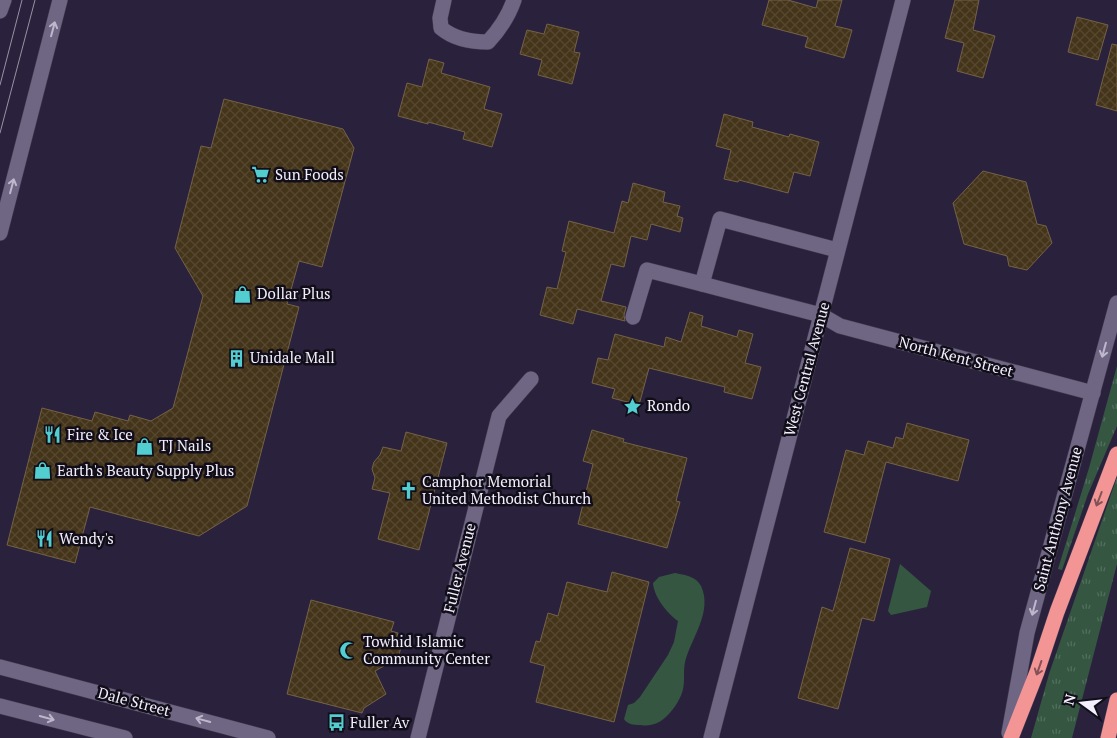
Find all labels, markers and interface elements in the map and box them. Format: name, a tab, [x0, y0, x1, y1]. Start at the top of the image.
one-way arrow	[49, 21, 58, 37]
place label: Sun Foods	[275, 164, 344, 184]
supermarket icon: Sun Foods	[251, 165, 271, 185]
one-way arrow	[8, 178, 17, 194]
place label: Dollar Plus	[257, 283, 331, 303]
shop icon: Dollar Plus	[233, 284, 253, 304]
street label: West Central Avenue	[779, 300, 834, 438]
street label: North Kent Street	[897, 331, 1016, 381]
one-way arrow	[1099, 341, 1109, 357]
place label: Unidale Mall	[250, 347, 335, 367]
building icon: Unidale Mall	[226, 348, 246, 368]
place label: Rondo	[647, 395, 690, 415]
place icon: Rondo	[623, 396, 643, 416]
place label: Fire & Ice	[67, 424, 133, 444]
restaurant icon: Fire & Ice	[43, 425, 63, 445]
place label: TJ Nails	[159, 435, 211, 455]
shop icon: TJ Nails	[135, 436, 155, 456]
street label: Saint Anthony Avenue	[1028, 444, 1086, 593]
place label: Earth's Beauty Supply Plus	[57, 460, 234, 480]
shop icon: Earth's Beauty Supply Plus	[33, 461, 53, 481]
place label: Camphor Memorial United Methodist Church	[422, 471, 591, 508]
church icon: Camphor Memorial United Methodist Church	[398, 481, 418, 501]
one-way arrow	[1094, 491, 1104, 506]
street label: Fuller Avenue	[438, 521, 480, 615]
place label: Wendy's	[59, 528, 114, 548]
restaurant icon: Wendy's	[35, 529, 55, 549]
one-way arrow	[1029, 599, 1038, 615]
place label: Towhid Islamic Community Center	[363, 631, 490, 668]
mosque icon: Towhid Islamic Community Center	[339, 641, 359, 661]
one-way arrow	[1033, 660, 1043, 676]
north arrow	[1057, 678, 1107, 728]
street label: Dale Street	[96, 682, 173, 720]
text: N	[1058, 692, 1080, 707]
place label: Fuller Av	[350, 712, 410, 732]
bus stop icon: Fuller Av	[326, 713, 346, 733]
one-way arrow	[39, 714, 55, 723]
one-way arrow	[195, 715, 211, 725]

